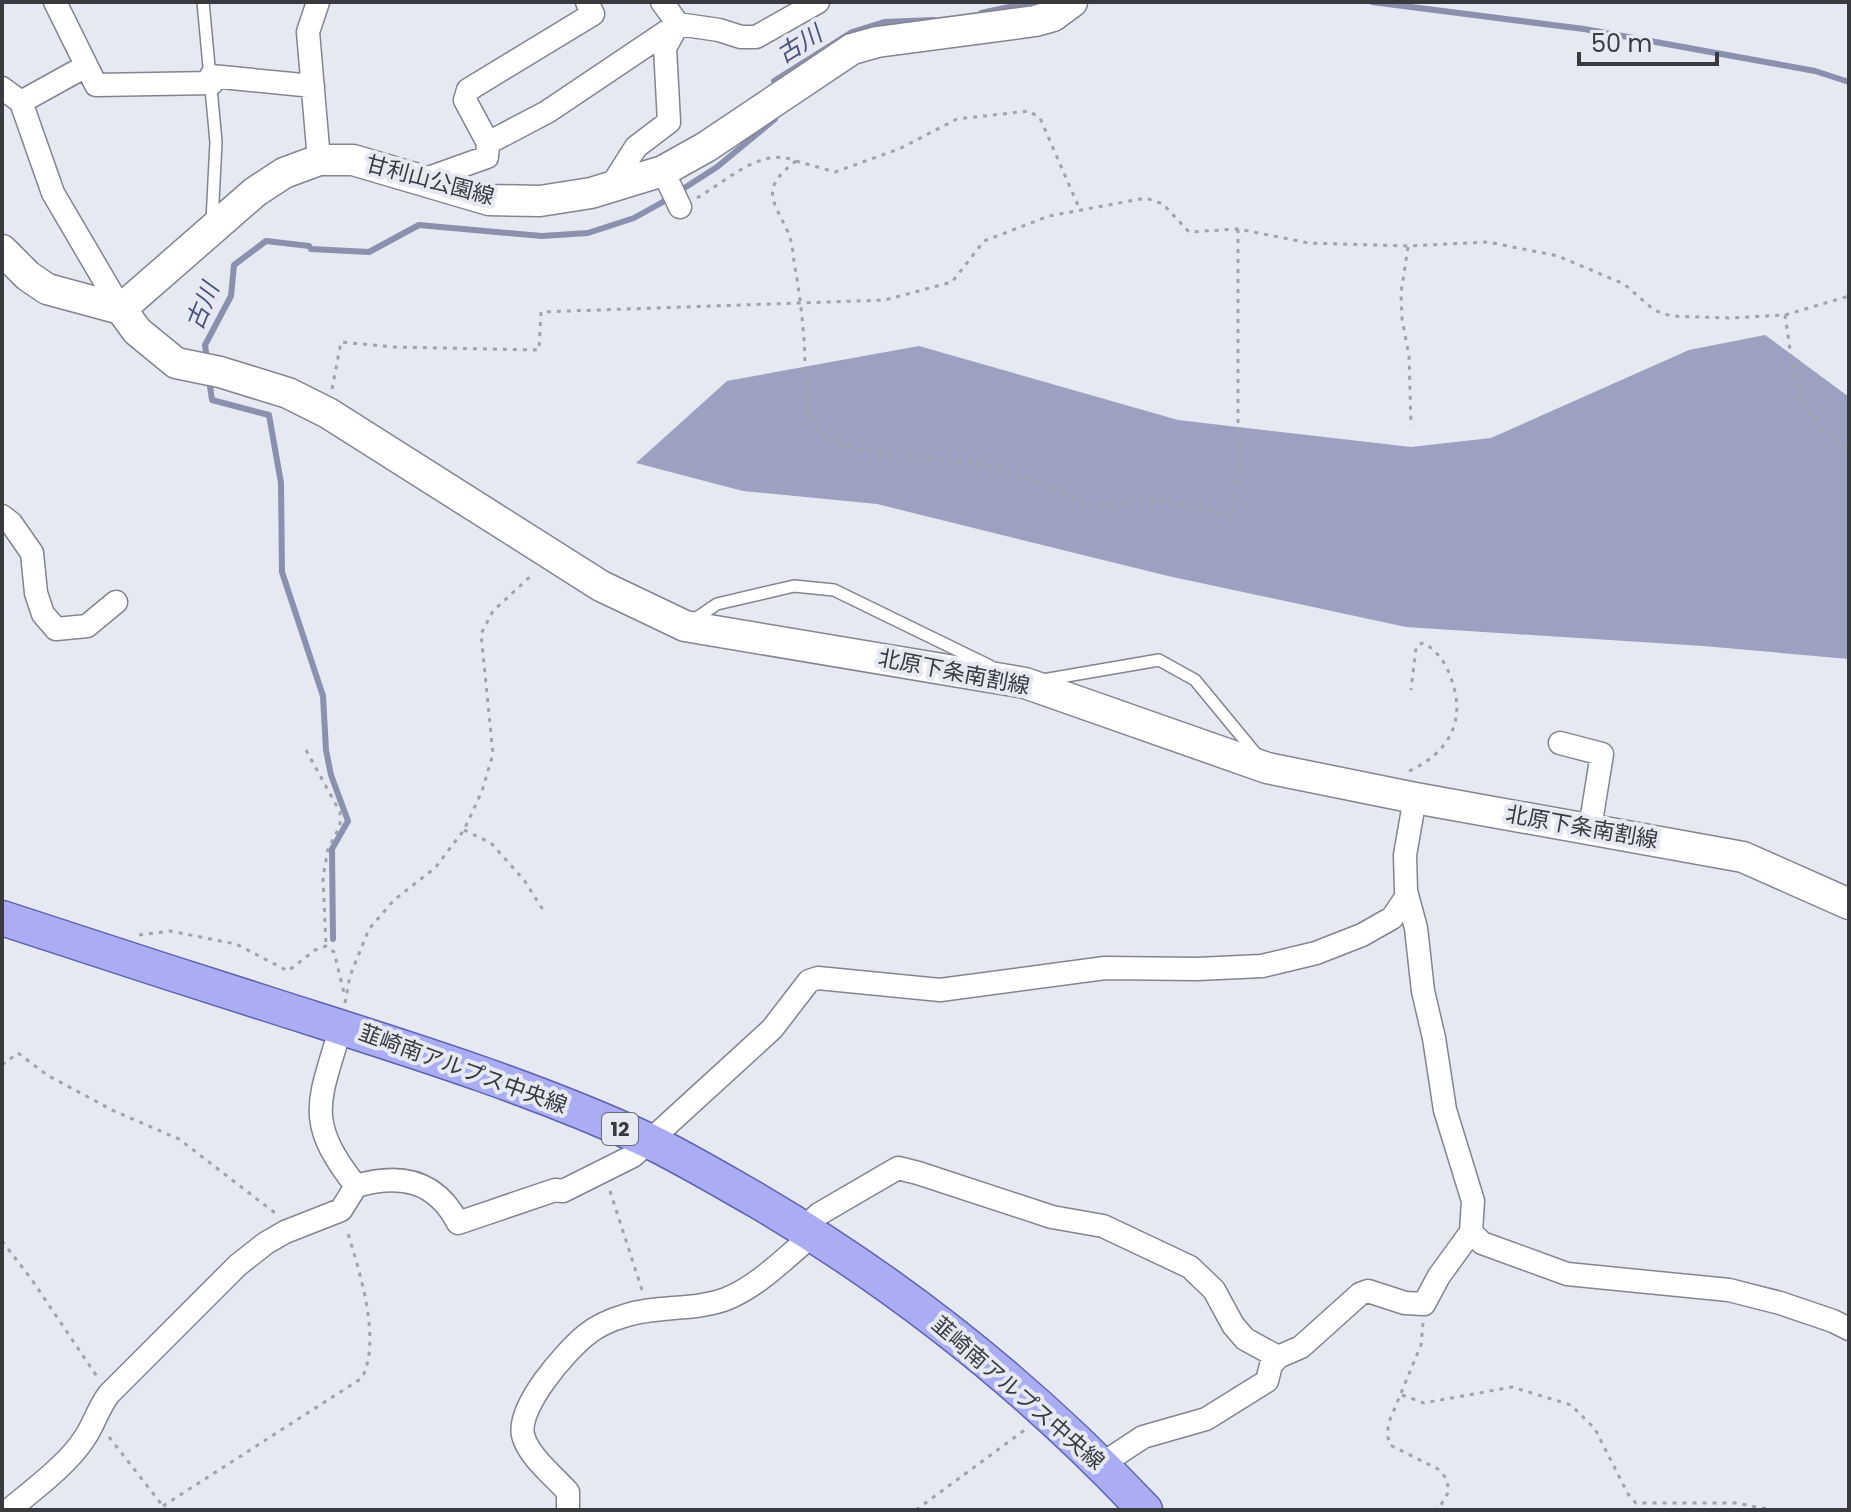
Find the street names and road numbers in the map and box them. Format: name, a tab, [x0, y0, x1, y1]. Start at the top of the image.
street label: 甘利山公園線	[362, 148, 498, 212]
street label: 北原下条南割線	[875, 642, 1033, 702]
street label: 北原下条南割線	[1503, 798, 1661, 856]
street label: 韮崎南アルプス中央線	[354, 1017, 572, 1121]
road number: 12	[602, 1113, 638, 1145]
street label: 韮崎南アルプス中央線	[925, 1309, 1111, 1477]

